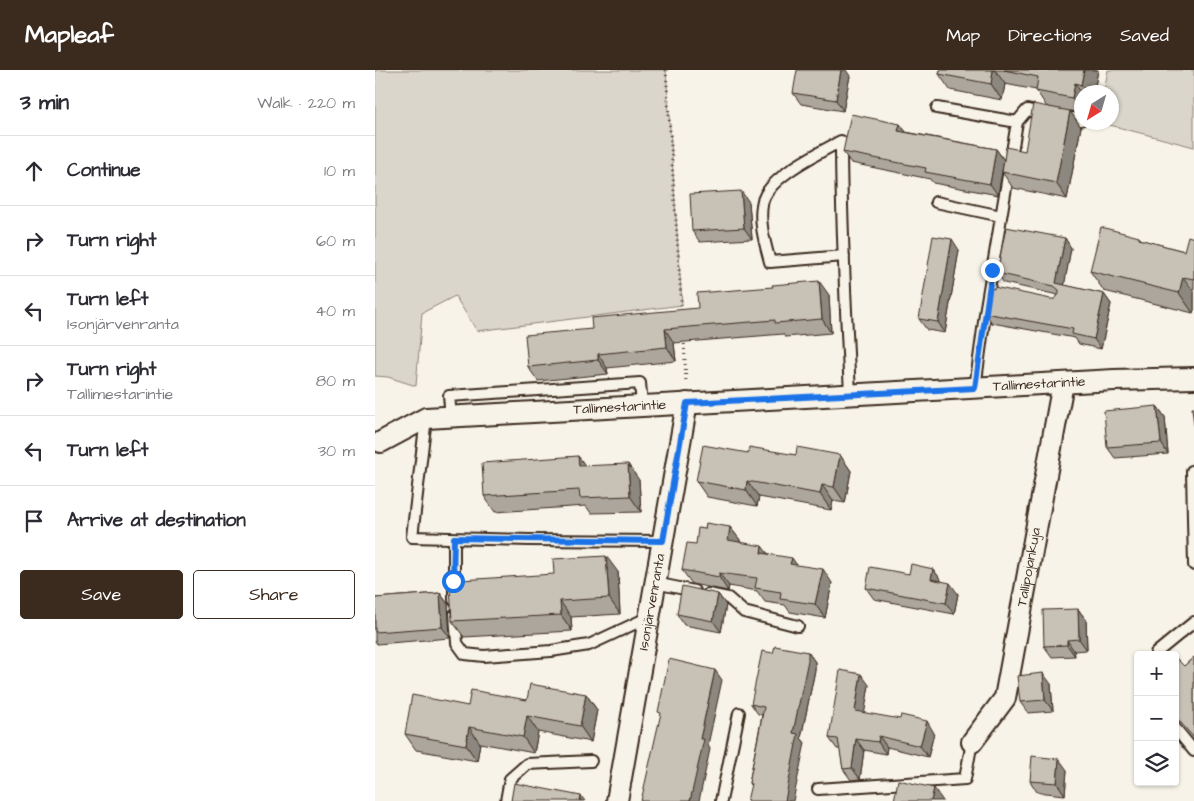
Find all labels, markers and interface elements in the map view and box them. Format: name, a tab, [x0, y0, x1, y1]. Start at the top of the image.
text: Mapleaf	[25, 18, 114, 52]
text: Map	[946, 23, 980, 48]
text: Directions	[1008, 23, 1092, 48]
text: Saved	[1120, 23, 1169, 48]
north arrow	[1074, 85, 1119, 130]
text: 3 min	[20, 88, 69, 117]
text: Walk · 220 m	[257, 92, 355, 114]
icon: ahead	[20, 157, 48, 185]
text: Continue	[67, 157, 141, 184]
text: 10 m	[324, 160, 355, 182]
icon: right	[20, 227, 48, 255]
text: Turn right	[67, 227, 156, 254]
text: 60 m	[316, 230, 355, 252]
route end	[981, 259, 1004, 282]
text: Turn left	[67, 286, 148, 313]
icon: left	[20, 297, 48, 325]
text: 40 m	[315, 300, 355, 322]
text: Isonjärvenranta	[67, 313, 179, 335]
text: Turn right	[67, 356, 156, 383]
icon: right	[20, 367, 48, 395]
text: 80 m	[316, 370, 355, 392]
street label: Tallimestarintie	[992, 372, 1086, 397]
text: Tallimestarintie	[67, 383, 173, 405]
street label: Tallimestarintie	[573, 395, 667, 420]
icon: left	[20, 437, 48, 465]
text: Turn left	[67, 437, 148, 464]
text: 30 m	[318, 440, 355, 462]
icon: arrive	[20, 507, 48, 535]
text: Arrive at destination	[67, 507, 246, 534]
street label: Tallipojankuja	[1012, 526, 1046, 608]
street label: Isonjärvenranta	[634, 552, 670, 652]
button: Save	[20, 570, 183, 619]
button: Share	[193, 570, 355, 619]
route start	[442, 570, 465, 593]
map controls	[1134, 651, 1179, 786]
button: +	[1134, 651, 1179, 696]
button: −	[1134, 696, 1179, 741]
button: layers	[1134, 741, 1179, 786]

